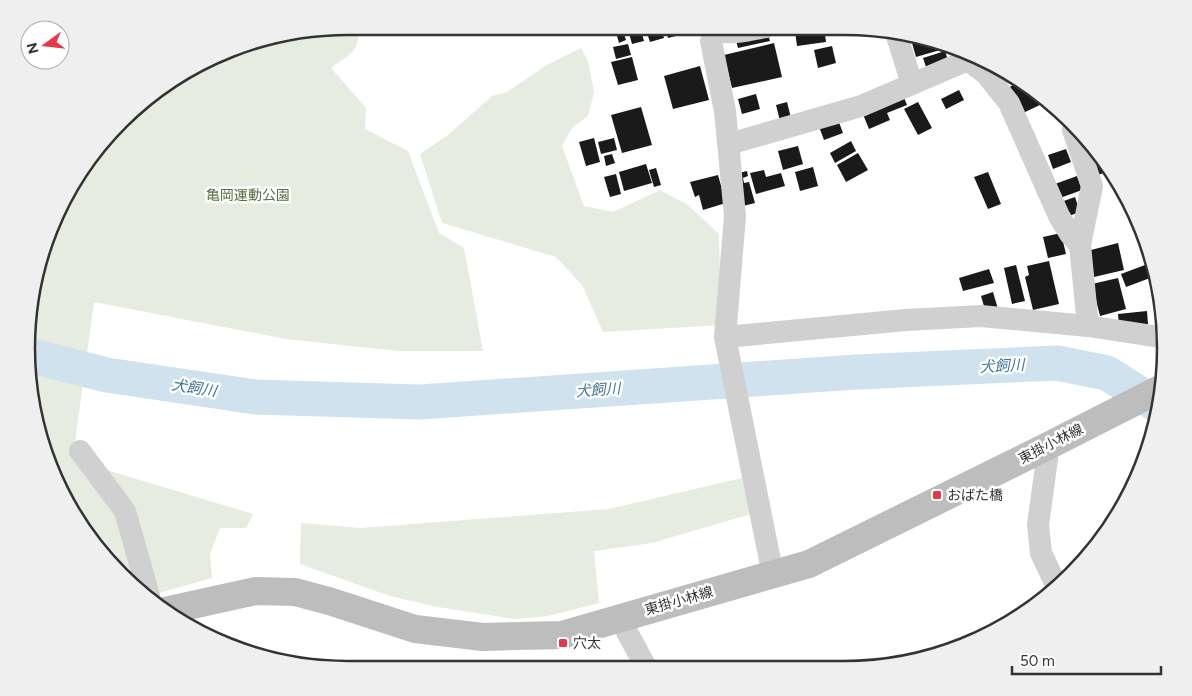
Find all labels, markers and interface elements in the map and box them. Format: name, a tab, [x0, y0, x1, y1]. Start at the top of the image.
north arrow	[20, 20, 70, 70]
text: N	[23, 41, 43, 56]
park label: 亀岡運動公園	[206, 187, 290, 204]
water label: 犬飼川	[979, 356, 1027, 376]
water label: 犬飼川	[170, 376, 220, 401]
water label: 犬飼川	[575, 379, 623, 401]
street label: 東掛小林線	[1016, 421, 1086, 467]
place label: おばた橋	[947, 487, 1003, 504]
marker: おばた橋	[931, 489, 943, 501]
street label: 東掛小林線	[643, 583, 715, 619]
place label: 穴太	[573, 635, 601, 652]
marker: 穴太	[557, 637, 569, 649]
scale bar	[1012, 644, 1161, 676]
text: 50 m	[1020, 652, 1055, 670]

